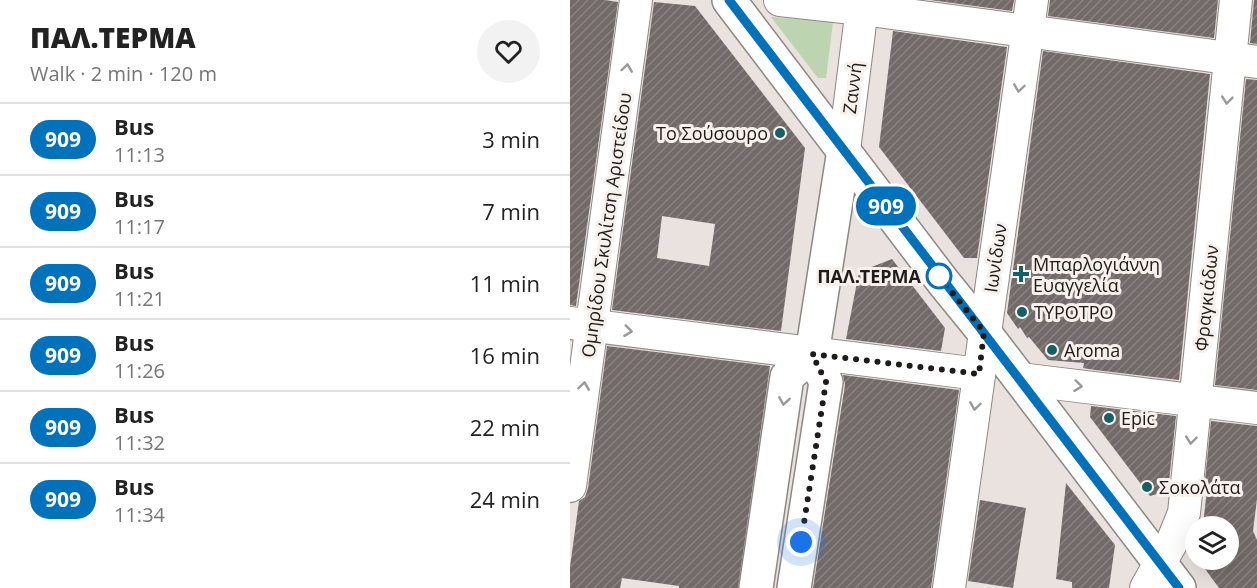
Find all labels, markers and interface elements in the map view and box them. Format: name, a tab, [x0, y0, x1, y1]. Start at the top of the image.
text: ΠΑΛ.ΤΕΡΜΑ	[30, 18, 196, 56]
button: heart	[477, 20, 540, 83]
text: Walk · 2 min · 120 m	[30, 60, 217, 87]
street label: Ζαννή	[837, 61, 867, 115]
one-way arrow	[620, 63, 632, 73]
one-way arrow	[1014, 84, 1026, 93]
street label: Ομηρίδου Σκυλίτση Αριστείδου	[576, 91, 636, 359]
one-way arrow	[1221, 95, 1234, 105]
text: Bus	[114, 111, 154, 141]
place label: Το Σούσουρο	[656, 121, 768, 145]
text: 3 min	[482, 124, 540, 154]
text: 909	[45, 125, 81, 153]
marker: Το Σούσουρο	[773, 126, 787, 140]
text: 11:13	[114, 141, 165, 168]
text: Bus	[114, 183, 154, 213]
line badge: 909	[852, 186, 920, 226]
text: 909	[868, 192, 904, 220]
text: 7 min	[482, 196, 540, 226]
text: 909	[45, 197, 81, 225]
text: 11:17	[114, 213, 165, 240]
street label: Ιωνίδων	[978, 222, 1012, 294]
street label: Φραγκιάδων	[1189, 244, 1224, 352]
place label: Μπαρλογιάννη Ευαγγελία	[1033, 252, 1160, 297]
text: Bus	[114, 255, 154, 285]
marker: ΠΑΛ.ΤΕΡΜΑ	[926, 263, 952, 289]
place label: ΠΑΛ.ΤΕΡΜΑ	[817, 264, 922, 288]
marker: Μπαρλογιάννη Ευαγγελία	[1014, 267, 1028, 281]
text: 11 min	[470, 268, 540, 298]
text: 909	[45, 269, 81, 297]
text: 11:21	[114, 285, 165, 312]
place label: ΤΥΡΟΤΡΟ	[1034, 300, 1114, 324]
marker: ΤΥΡΟΤΡΟ	[1015, 305, 1029, 319]
one-way arrow	[623, 324, 633, 336]
text: Bus	[114, 327, 154, 357]
place label: Aroma	[1064, 338, 1120, 362]
text: 16 min	[470, 340, 540, 370]
text: 909	[45, 341, 81, 369]
marker: Aroma	[1045, 343, 1059, 357]
text: 11:26	[114, 357, 165, 384]
one-way arrow	[1073, 380, 1082, 392]
one-way arrow	[578, 382, 590, 391]
one-way arrow	[778, 397, 790, 406]
text: Bus	[114, 399, 154, 429]
one-way arrow	[969, 402, 981, 411]
place label: Epic	[1121, 406, 1156, 430]
marker: Epic	[1102, 411, 1116, 425]
text: 22 min	[470, 412, 540, 442]
text: 909	[45, 413, 81, 441]
text: 11:32	[114, 429, 165, 456]
one-way arrow	[1185, 436, 1198, 445]
text: Bus	[114, 471, 154, 501]
place label: Σοκολάτα	[1159, 475, 1240, 499]
marker: Σοκολάτα	[1140, 480, 1154, 494]
text: 24 min	[470, 484, 540, 514]
text: 909	[45, 485, 81, 513]
text: 11:34	[114, 501, 165, 528]
map controls	[1185, 516, 1239, 570]
button: layers	[1185, 516, 1239, 570]
your location	[786, 527, 816, 557]

